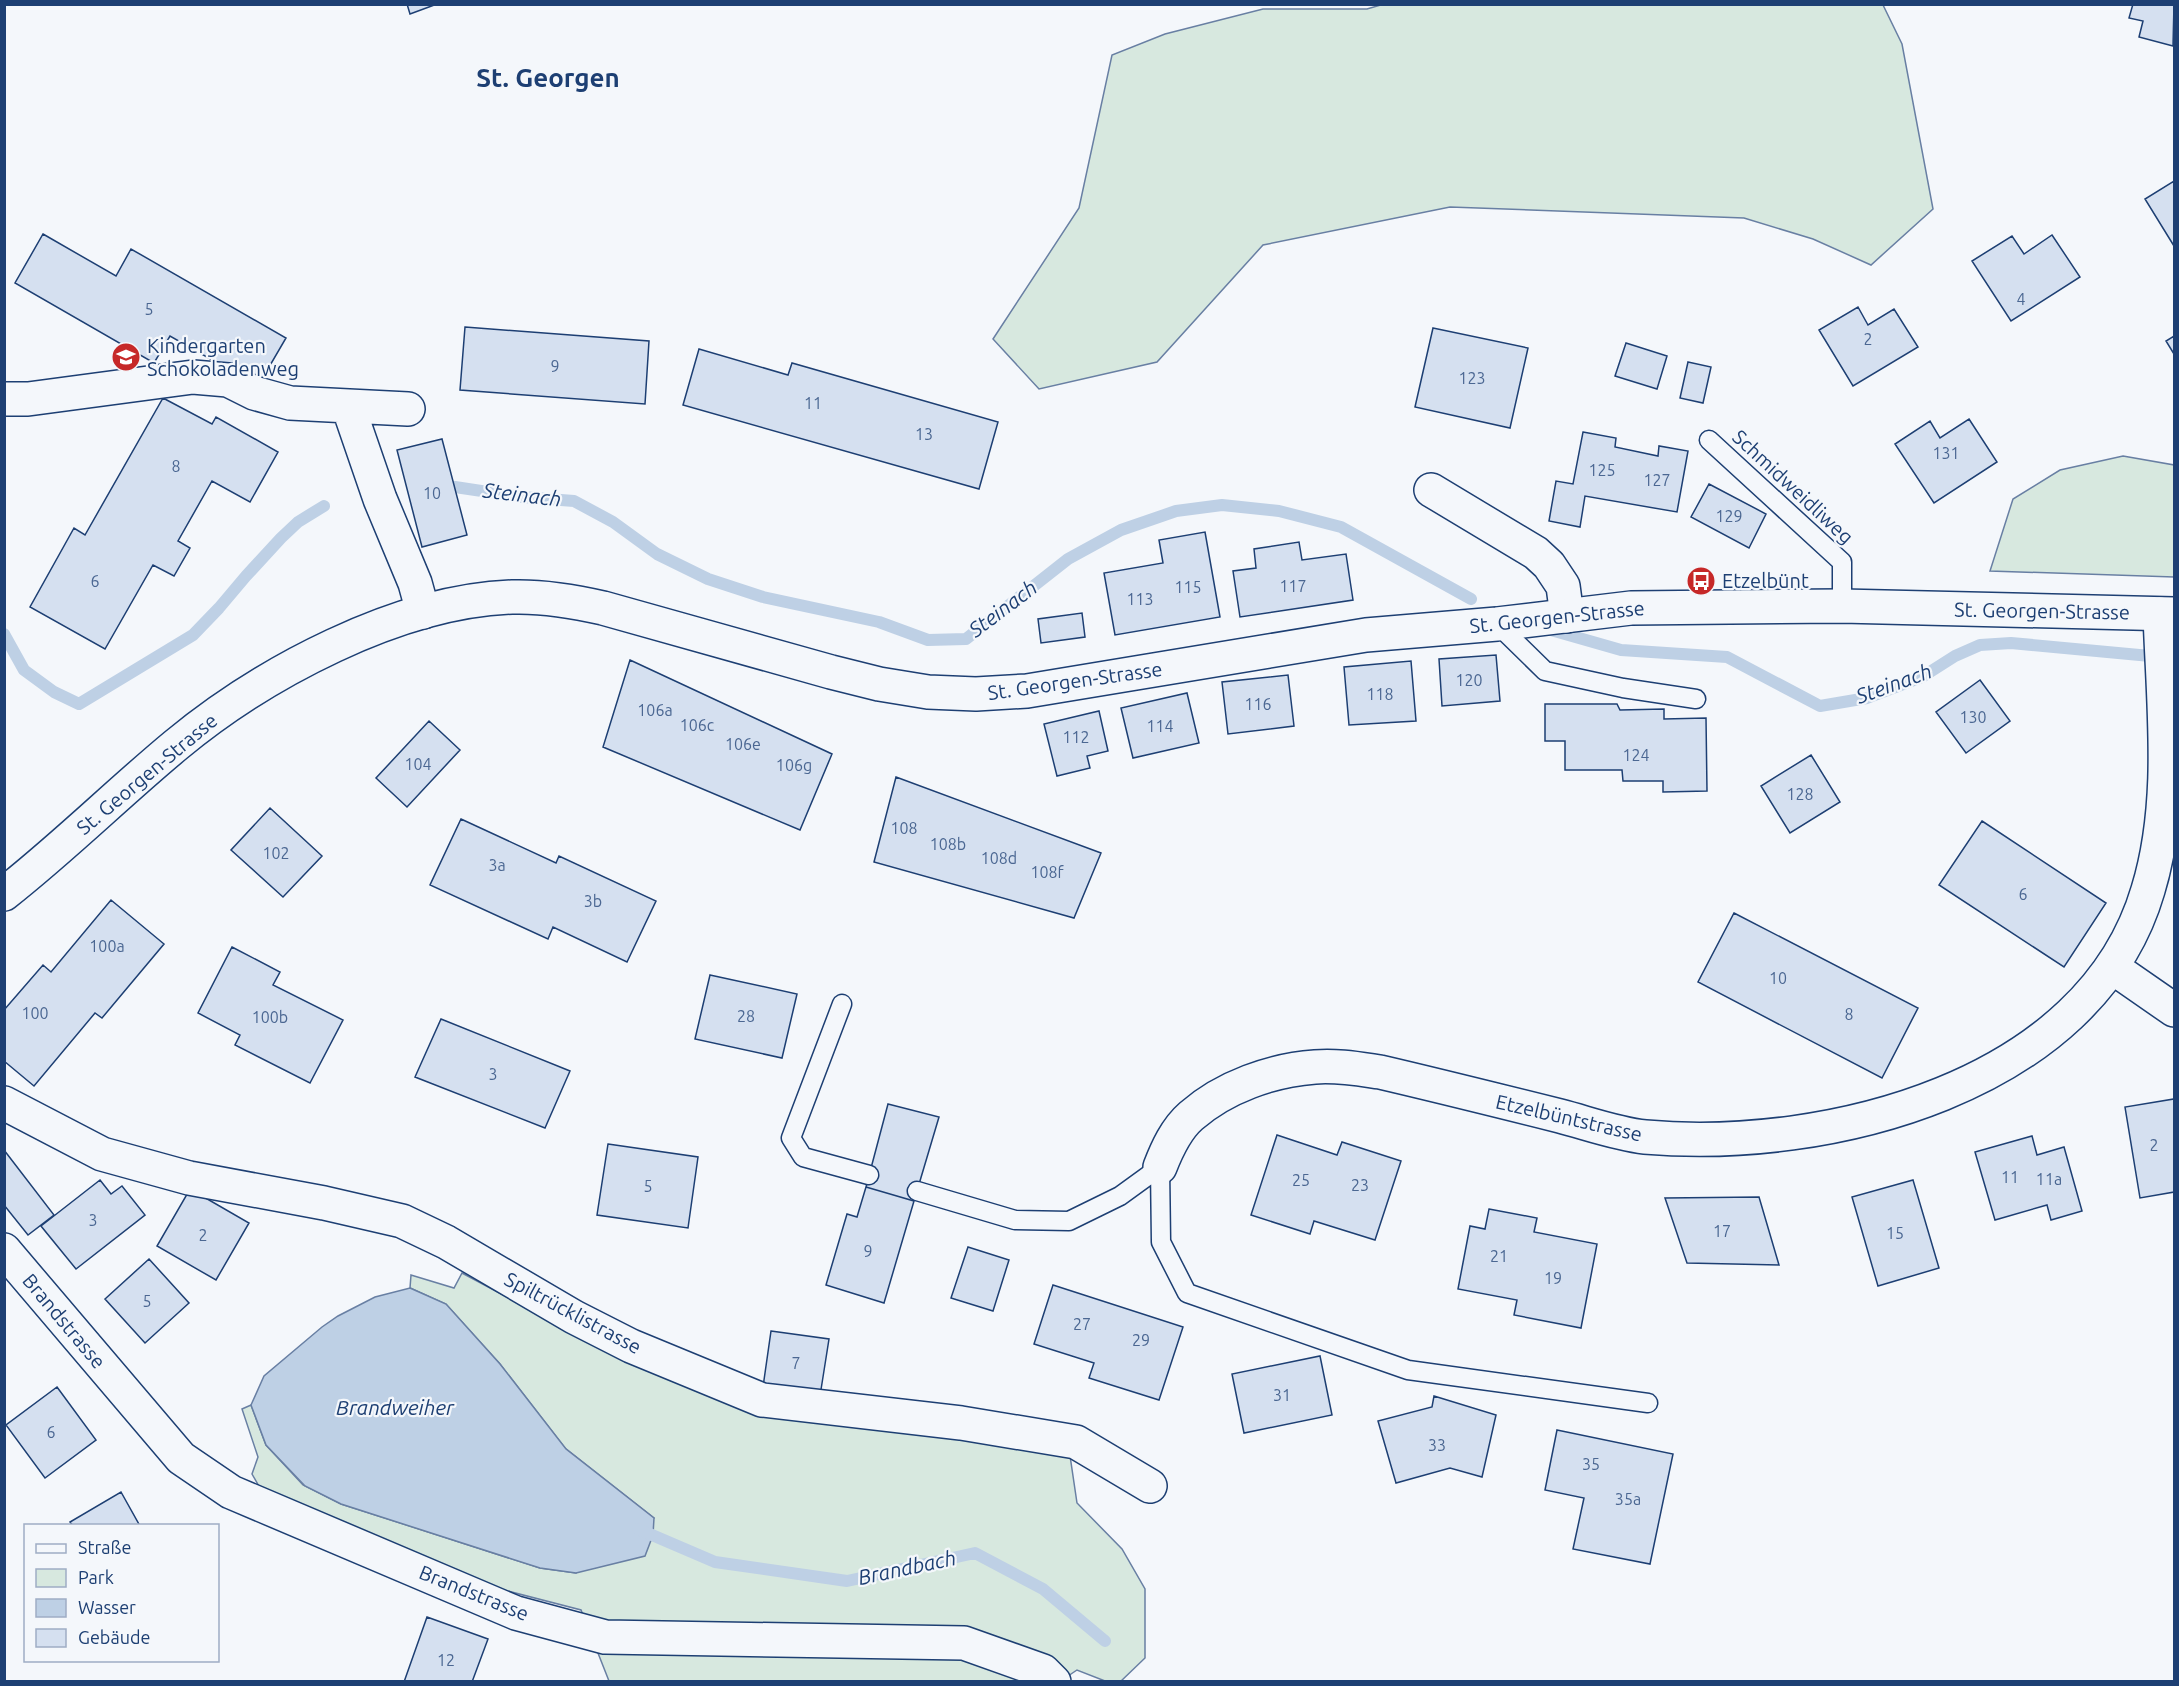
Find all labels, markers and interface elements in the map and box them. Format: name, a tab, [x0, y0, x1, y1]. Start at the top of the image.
district label: St. Georgen	[476, 63, 620, 92]
house number: 4	[2016, 290, 2026, 308]
house number: 5	[144, 300, 154, 318]
house number: 2	[1863, 330, 1873, 348]
place label: Kindergarten Schokoladenweg	[147, 334, 299, 380]
school or university icon: Kindergarten Schokoladenweg	[110, 341, 142, 373]
house number: 9	[550, 357, 560, 375]
house number: 123	[1458, 369, 1486, 387]
house number: 11	[804, 394, 822, 412]
house number: 13	[915, 425, 933, 443]
street label: Schmidweidliweg	[1728, 425, 1858, 548]
house number: 131	[1932, 444, 1960, 462]
house number: 8	[171, 457, 181, 475]
house number: 125	[1588, 461, 1616, 479]
house number: 127	[1643, 471, 1671, 489]
water label: Steinach	[480, 477, 563, 511]
house number: 10	[423, 484, 441, 502]
house number: 129	[1715, 507, 1743, 525]
bus stop icon: Etzelbünt	[1685, 565, 1717, 597]
place label: Etzelbünt	[1722, 569, 1809, 592]
house number: 6	[90, 572, 100, 590]
water label: Steinach	[963, 575, 1041, 642]
house number: 117	[1279, 577, 1307, 595]
house number: 115	[1174, 578, 1202, 596]
house number: 113	[1126, 590, 1154, 608]
street label: St. Georgen-Strasse	[1468, 596, 1646, 637]
street label: St. Georgen-Strasse	[1954, 597, 2130, 624]
street label: St. Georgen-Strasse	[986, 657, 1164, 704]
water label: Steinach	[1851, 658, 1935, 708]
house number: 120	[1455, 671, 1483, 689]
house number: 118	[1366, 685, 1394, 703]
house number: 116	[1244, 695, 1272, 713]
house number: 106a	[637, 701, 673, 719]
street label: St. Georgen-Strasse	[72, 708, 221, 839]
house number: 130	[1959, 708, 1987, 726]
house number: 106c	[680, 716, 715, 734]
house number: 114	[1146, 717, 1174, 735]
house number: 112	[1062, 728, 1090, 746]
house number: 106e	[725, 735, 761, 753]
house number: 124	[1622, 746, 1650, 764]
house number: 104	[404, 755, 432, 773]
house number: 106g	[776, 756, 812, 774]
house number: 128	[1786, 785, 1814, 803]
house number: 108	[890, 819, 918, 837]
house number: 108b	[930, 835, 966, 853]
house number: 102	[262, 844, 290, 862]
house number: 108d	[981, 849, 1017, 867]
house number: 3a	[488, 856, 506, 874]
house number: 108f	[1030, 863, 1064, 881]
house number: 6	[2018, 885, 2028, 903]
house number: 3b	[584, 892, 602, 910]
house number: 100a	[89, 937, 125, 955]
house number: 10	[1769, 969, 1787, 987]
house number: 100	[21, 1004, 49, 1022]
house number: 8	[1844, 1005, 1854, 1023]
house number: 28	[737, 1007, 755, 1025]
house number: 100b	[252, 1008, 288, 1026]
house number: 3	[488, 1065, 498, 1083]
street label: Etzelbüntstrasse	[1494, 1089, 1645, 1146]
house number: 2	[2149, 1136, 2159, 1154]
house number: 11	[2001, 1168, 2019, 1186]
house number: 11a	[2036, 1170, 2062, 1188]
house number: 25	[1292, 1171, 1310, 1189]
house number: 23	[1351, 1176, 1369, 1194]
house number: 5	[643, 1177, 653, 1195]
house number: 3	[88, 1211, 98, 1229]
house number: 17	[1713, 1222, 1731, 1240]
house number: 15	[1886, 1224, 1904, 1242]
house number: 2	[198, 1226, 208, 1244]
house number: 9	[863, 1242, 873, 1260]
house number: 21	[1490, 1247, 1508, 1265]
street label: Spiltrücklistrasse	[501, 1267, 645, 1358]
street label: Brandstrasse	[18, 1269, 111, 1373]
house number: 19	[1544, 1269, 1562, 1287]
house number: 5	[142, 1292, 152, 1310]
house number: 27	[1073, 1315, 1091, 1333]
house number: 29	[1132, 1331, 1150, 1349]
house number: 7	[791, 1354, 801, 1372]
house number: 31	[1273, 1386, 1291, 1404]
water label: Brandweiher	[336, 1395, 455, 1419]
house number: 6	[46, 1423, 56, 1441]
house number: 33	[1428, 1436, 1446, 1454]
house number: 35	[1582, 1455, 1600, 1473]
house number: 35a	[1615, 1490, 1641, 1508]
legend	[24, 1524, 219, 1662]
text: Straße	[78, 1537, 131, 1557]
water label: Brandbach	[855, 1545, 958, 1589]
street label: Brandstrasse	[416, 1560, 532, 1625]
text: Park	[78, 1567, 114, 1587]
text: Wasser	[78, 1597, 136, 1617]
text: Gebäude	[78, 1627, 150, 1647]
house number: 12	[437, 1651, 455, 1669]

